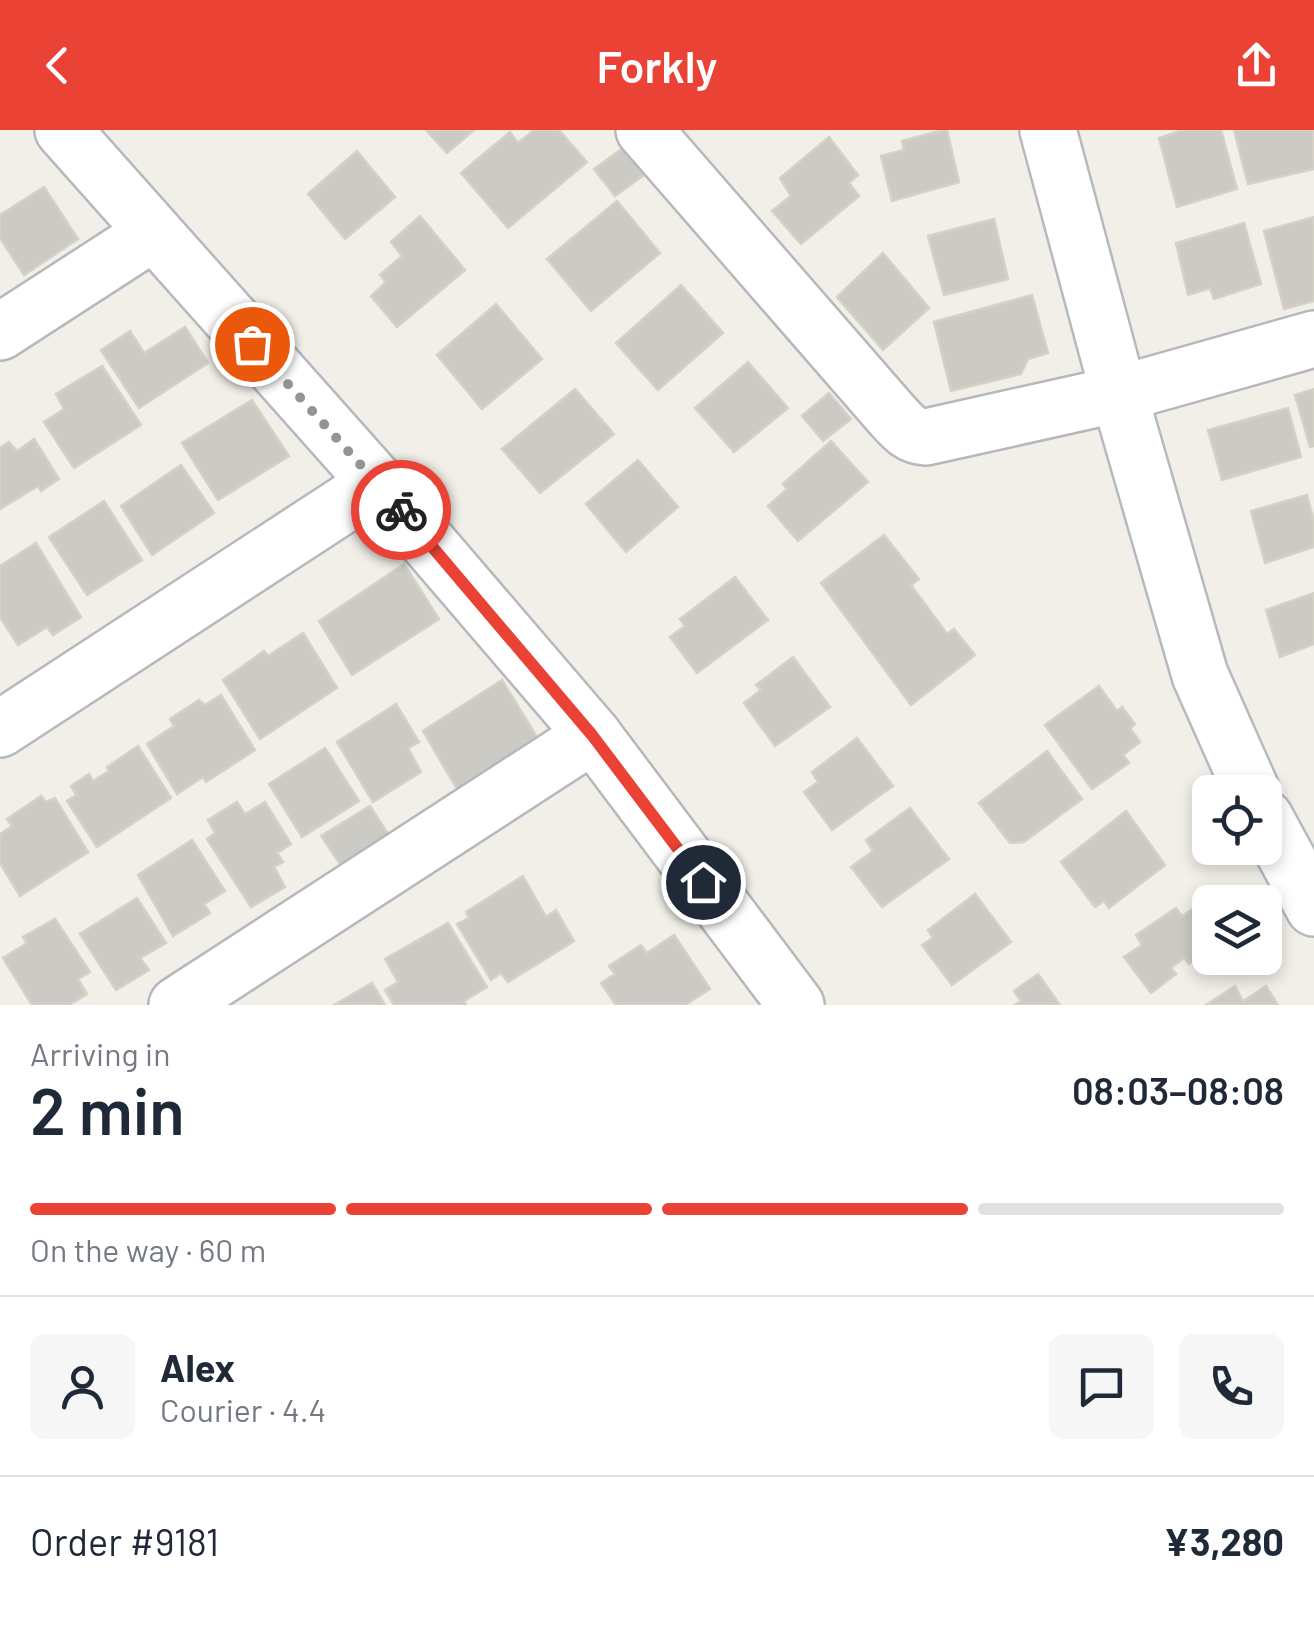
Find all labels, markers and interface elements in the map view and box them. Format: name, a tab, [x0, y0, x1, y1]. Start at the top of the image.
icon: back	[30, 38, 85, 93]
text: Forkly	[596, 38, 718, 92]
icon: share	[1229, 38, 1284, 93]
pin	[210, 302, 295, 387]
icon: bag	[225, 317, 280, 372]
courier	[351, 460, 451, 560]
icon: bike	[374, 483, 429, 538]
map controls	[1192, 775, 1282, 975]
button: locate	[1192, 775, 1282, 865]
pin	[661, 840, 746, 925]
icon: home	[676, 855, 731, 910]
button: layers	[1192, 885, 1282, 975]
text: Arriving in	[30, 1034, 170, 1072]
text: 08:03–08:08	[1072, 1067, 1284, 1113]
text: 2 min	[30, 1070, 185, 1148]
text: On the way · 60 m	[30, 1230, 266, 1268]
button: person	[30, 1334, 135, 1439]
button: chat	[1049, 1334, 1154, 1439]
button: phone	[1179, 1334, 1284, 1439]
text: Alex	[160, 1344, 235, 1390]
text: Courier · 4.4	[160, 1390, 326, 1428]
text: Order #9181	[30, 1518, 219, 1564]
text: ¥3,280	[1164, 1518, 1284, 1564]

